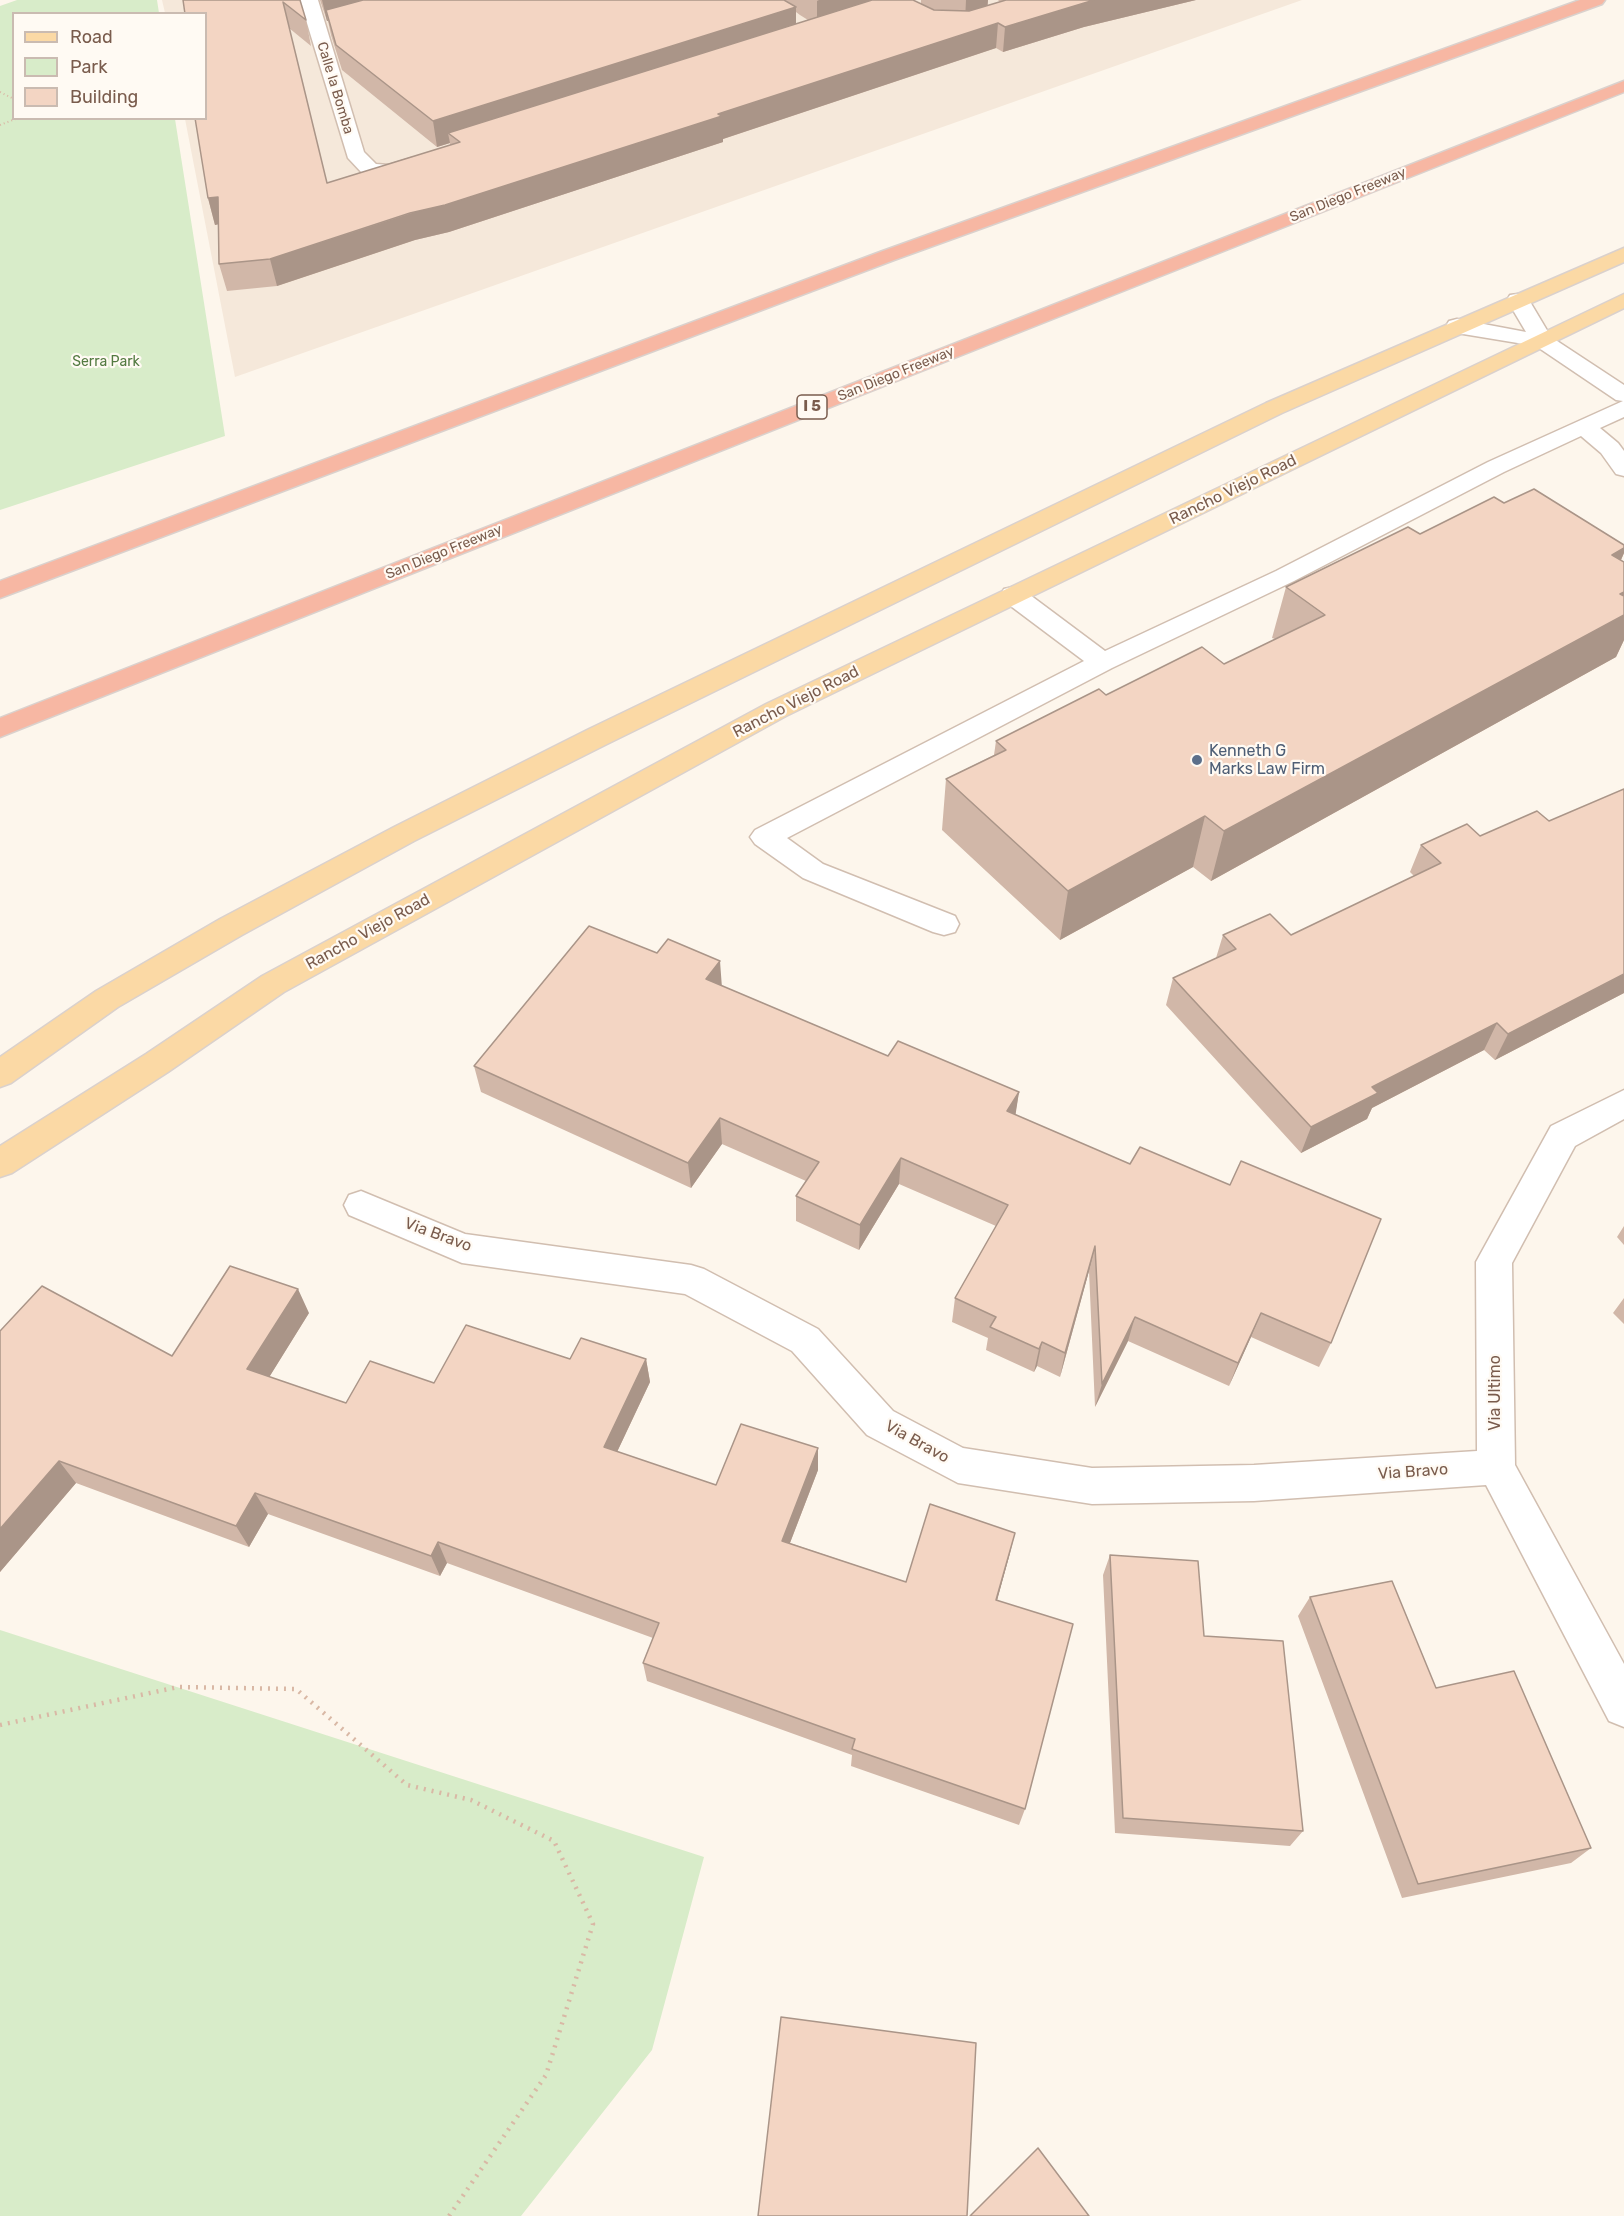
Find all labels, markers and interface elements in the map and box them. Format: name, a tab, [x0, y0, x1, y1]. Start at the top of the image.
legend	[12, 12, 207, 120]
text: Road	[70, 26, 113, 48]
street label: Calle la Bomba	[313, 40, 357, 136]
text: Park	[70, 56, 107, 78]
text: Building	[70, 86, 138, 108]
street label: San Diego Freeway	[1287, 164, 1409, 226]
street label: San Diego Freeway	[835, 343, 957, 405]
park label: Serra Park	[72, 354, 140, 370]
road number: I 5	[797, 395, 827, 419]
street label: Rancho Viejo Road	[1166, 451, 1300, 529]
street label: San Diego Freeway	[383, 521, 505, 583]
street label: Rancho Viejo Road	[730, 662, 862, 742]
place label: Kenneth G Marks Law Firm	[1209, 741, 1325, 779]
marker: Kenneth G Marks Law Firm	[1190, 753, 1204, 767]
street label: Rancho Viejo Road	[303, 890, 433, 974]
street label: Via Bravo	[402, 1214, 474, 1256]
street label: Via Ultimo	[1485, 1355, 1505, 1431]
street label: Via Bravo	[882, 1417, 952, 1467]
street label: Via Bravo	[1377, 1460, 1449, 1484]

